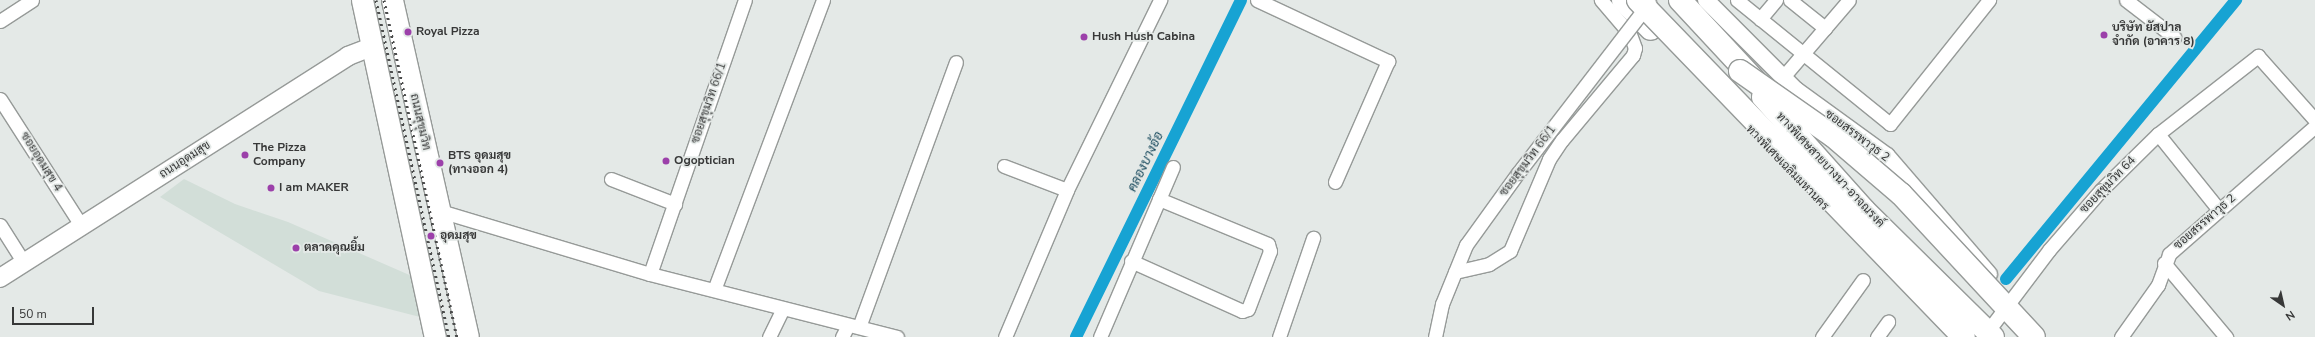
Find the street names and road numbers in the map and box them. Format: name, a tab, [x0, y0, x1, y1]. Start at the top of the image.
street label: ซอยสุขุมวิท 66/1	[688, 61, 730, 145]
street label: ถนนสุขุมวิท	[406, 92, 434, 152]
street label: ซอยสรรพาวุธ 2	[1822, 107, 1892, 165]
street label: ทางพิเศษสายบางนา-อาจณรงค์	[1773, 109, 1887, 231]
street label: ทางพิเศษเฉลิมมหานคร	[1742, 122, 1832, 214]
street label: ซอยสุขุมวิท 66/1	[1497, 123, 1559, 199]
street label: ซอยอุดมสุข 4	[17, 130, 65, 194]
street label: ถนนอุดมสุข	[157, 138, 213, 182]
street label: ซอยสุขุมวิท 64	[2077, 153, 2139, 217]
street label: ซอยสรรพาวุธ 2	[2171, 191, 2239, 253]

